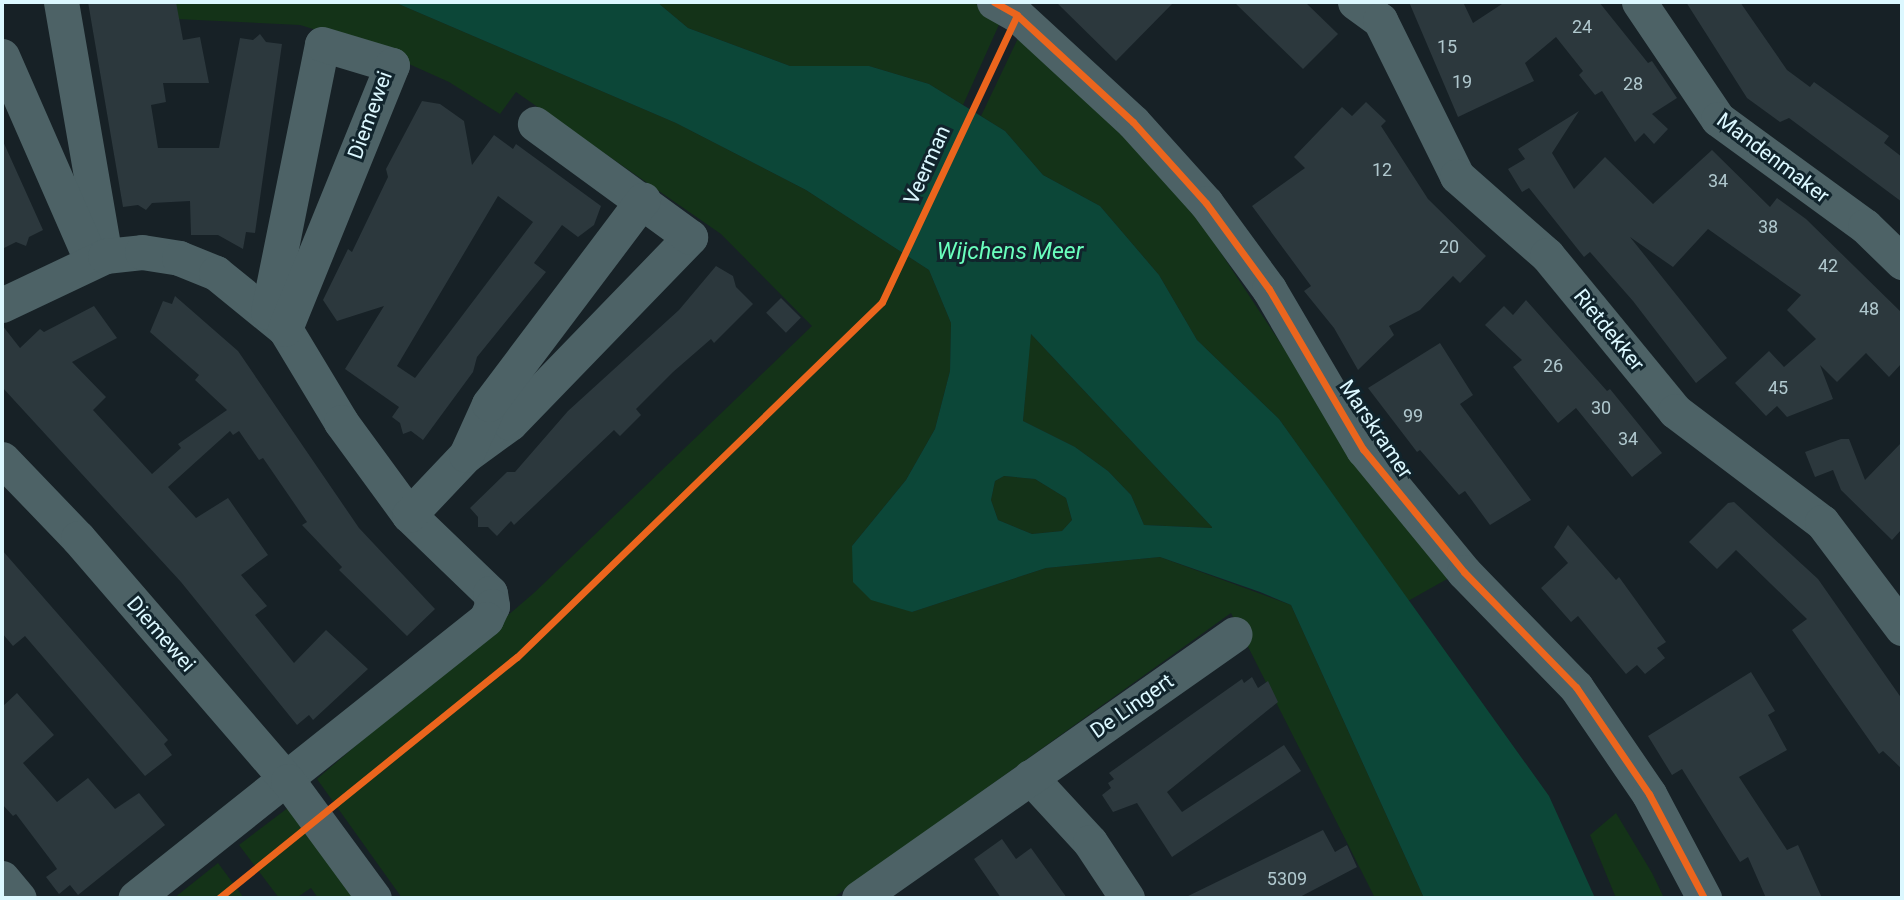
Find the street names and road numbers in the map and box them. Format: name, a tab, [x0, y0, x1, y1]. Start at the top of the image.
street label: Diemewei	[342, 68, 398, 162]
street label: Mandenmaker	[1712, 107, 1834, 209]
street label: Veerman	[898, 122, 956, 208]
street label: Rietdekker	[1568, 284, 1650, 376]
street label: Marskramer	[1334, 375, 1418, 483]
street label: Diemewei	[121, 591, 201, 677]
street label: De Lingert	[1086, 668, 1178, 744]

